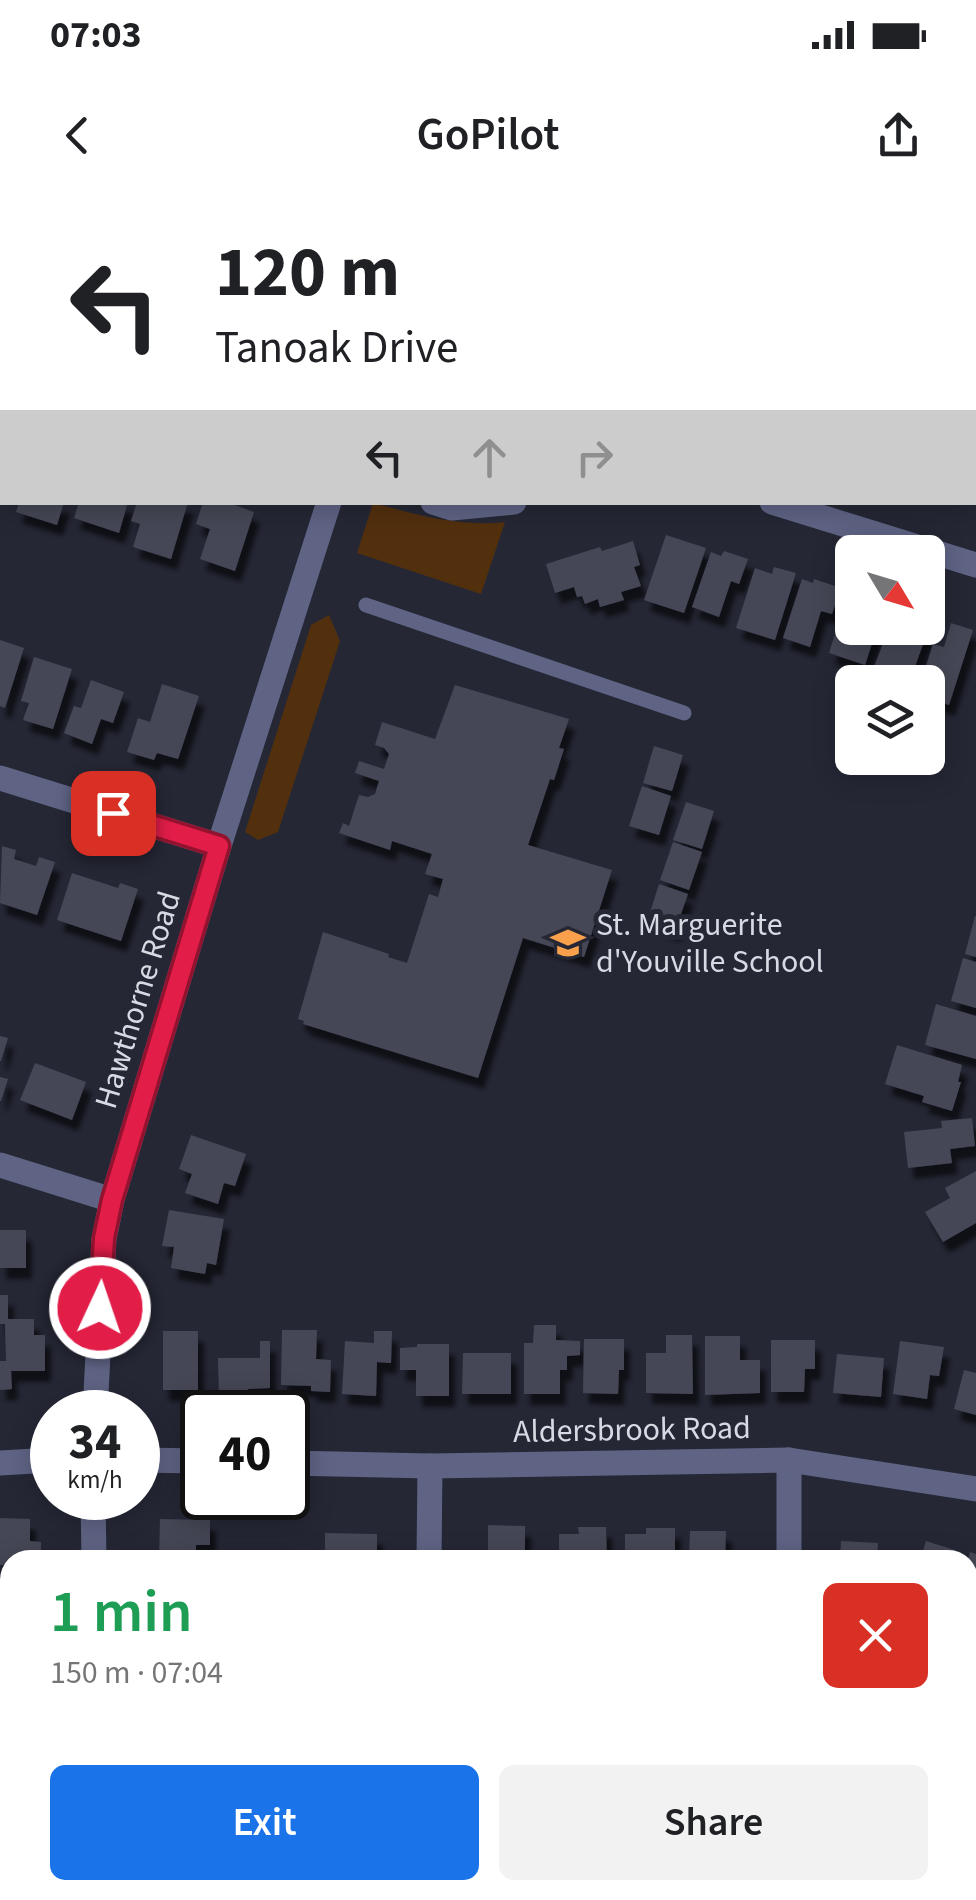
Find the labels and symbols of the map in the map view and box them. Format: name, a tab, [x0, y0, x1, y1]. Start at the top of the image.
north arrow	[835, 535, 945, 645]
pin	[71, 771, 156, 856]
street label: Hawthorne Road	[83, 886, 193, 1114]
place label: St. Marguerite d'Youville School	[596, 902, 824, 985]
school or university icon: St. Marguerite d'Youville School	[549, 924, 587, 962]
position arrow	[48, 1256, 152, 1360]
speed limit sign: 40	[180, 1390, 310, 1520]
street label: Aldersbrook Road	[513, 1405, 751, 1455]

